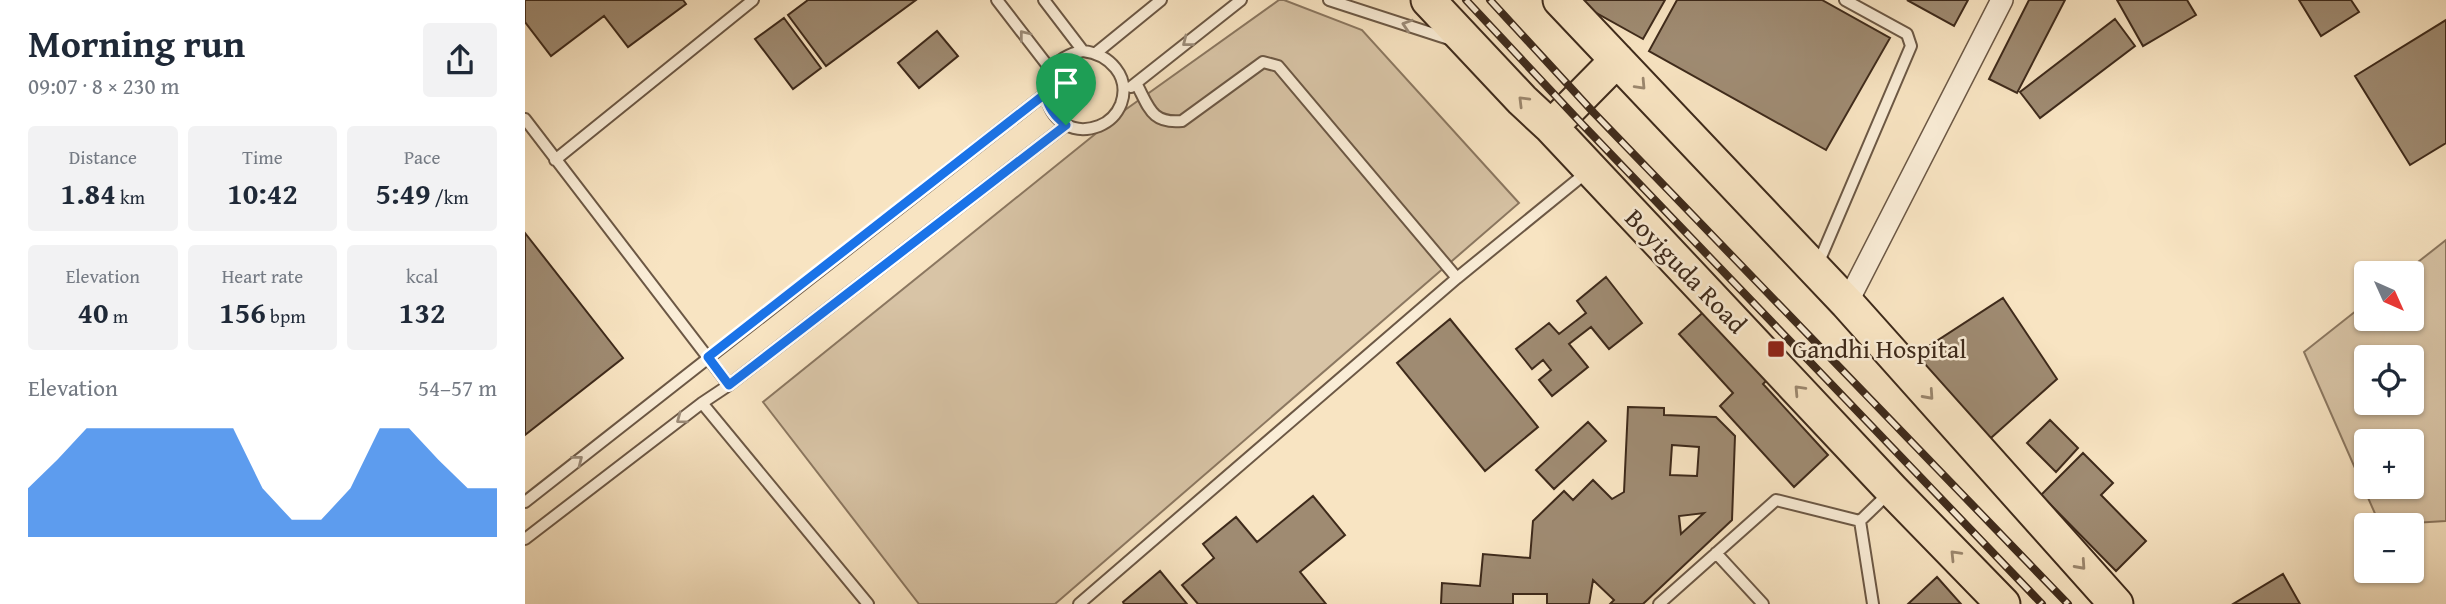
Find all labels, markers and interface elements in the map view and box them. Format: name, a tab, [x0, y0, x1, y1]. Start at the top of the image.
text: Morning run	[28, 15, 245, 71]
one-way arrow	[1401, 19, 1414, 33]
button: share	[423, 23, 497, 97]
one-way arrow	[1020, 30, 1033, 43]
one-way arrow	[1183, 34, 1195, 47]
pin	[1036, 53, 1096, 125]
icon: arrive	[1047, 64, 1085, 102]
text: 09:07 · 8 × 230 m	[28, 69, 180, 102]
one-way arrow	[1632, 77, 1645, 90]
one-way arrow	[1519, 96, 1532, 109]
text: Distance	[69, 143, 137, 171]
text: Time	[242, 143, 283, 171]
text: Pace	[404, 143, 440, 171]
text: 1.84	[61, 171, 116, 215]
text: 10:42	[227, 171, 298, 215]
text: 5:49	[375, 171, 431, 215]
text: km	[116, 183, 145, 211]
text: /km	[431, 183, 469, 211]
street label: Boyiguda Road	[1616, 199, 1757, 342]
north arrow	[2354, 261, 2424, 331]
map controls	[2354, 261, 2424, 583]
text: Elevation	[66, 262, 140, 290]
text: Heart rate	[222, 262, 303, 290]
text: kcal	[406, 262, 438, 290]
text: 40	[77, 290, 109, 334]
text: 156	[219, 290, 266, 334]
text: 132	[399, 290, 445, 334]
text: m	[109, 302, 128, 330]
text: bpm	[266, 302, 306, 330]
place label: Gandhi Hospital	[1792, 329, 1967, 368]
marker: Gandhi Hospital	[1766, 339, 1786, 359]
button: locate	[2354, 345, 2424, 415]
text: Elevation	[28, 371, 118, 404]
text: 54–57 m	[418, 371, 497, 404]
one-way arrow	[1794, 385, 1807, 398]
one-way arrow	[1921, 387, 1933, 400]
one-way arrow	[676, 411, 689, 424]
button: +	[2354, 429, 2424, 499]
one-way arrow	[571, 455, 583, 468]
button: −	[2354, 513, 2424, 583]
one-way arrow	[1950, 550, 1963, 563]
one-way arrow	[2073, 557, 2085, 570]

